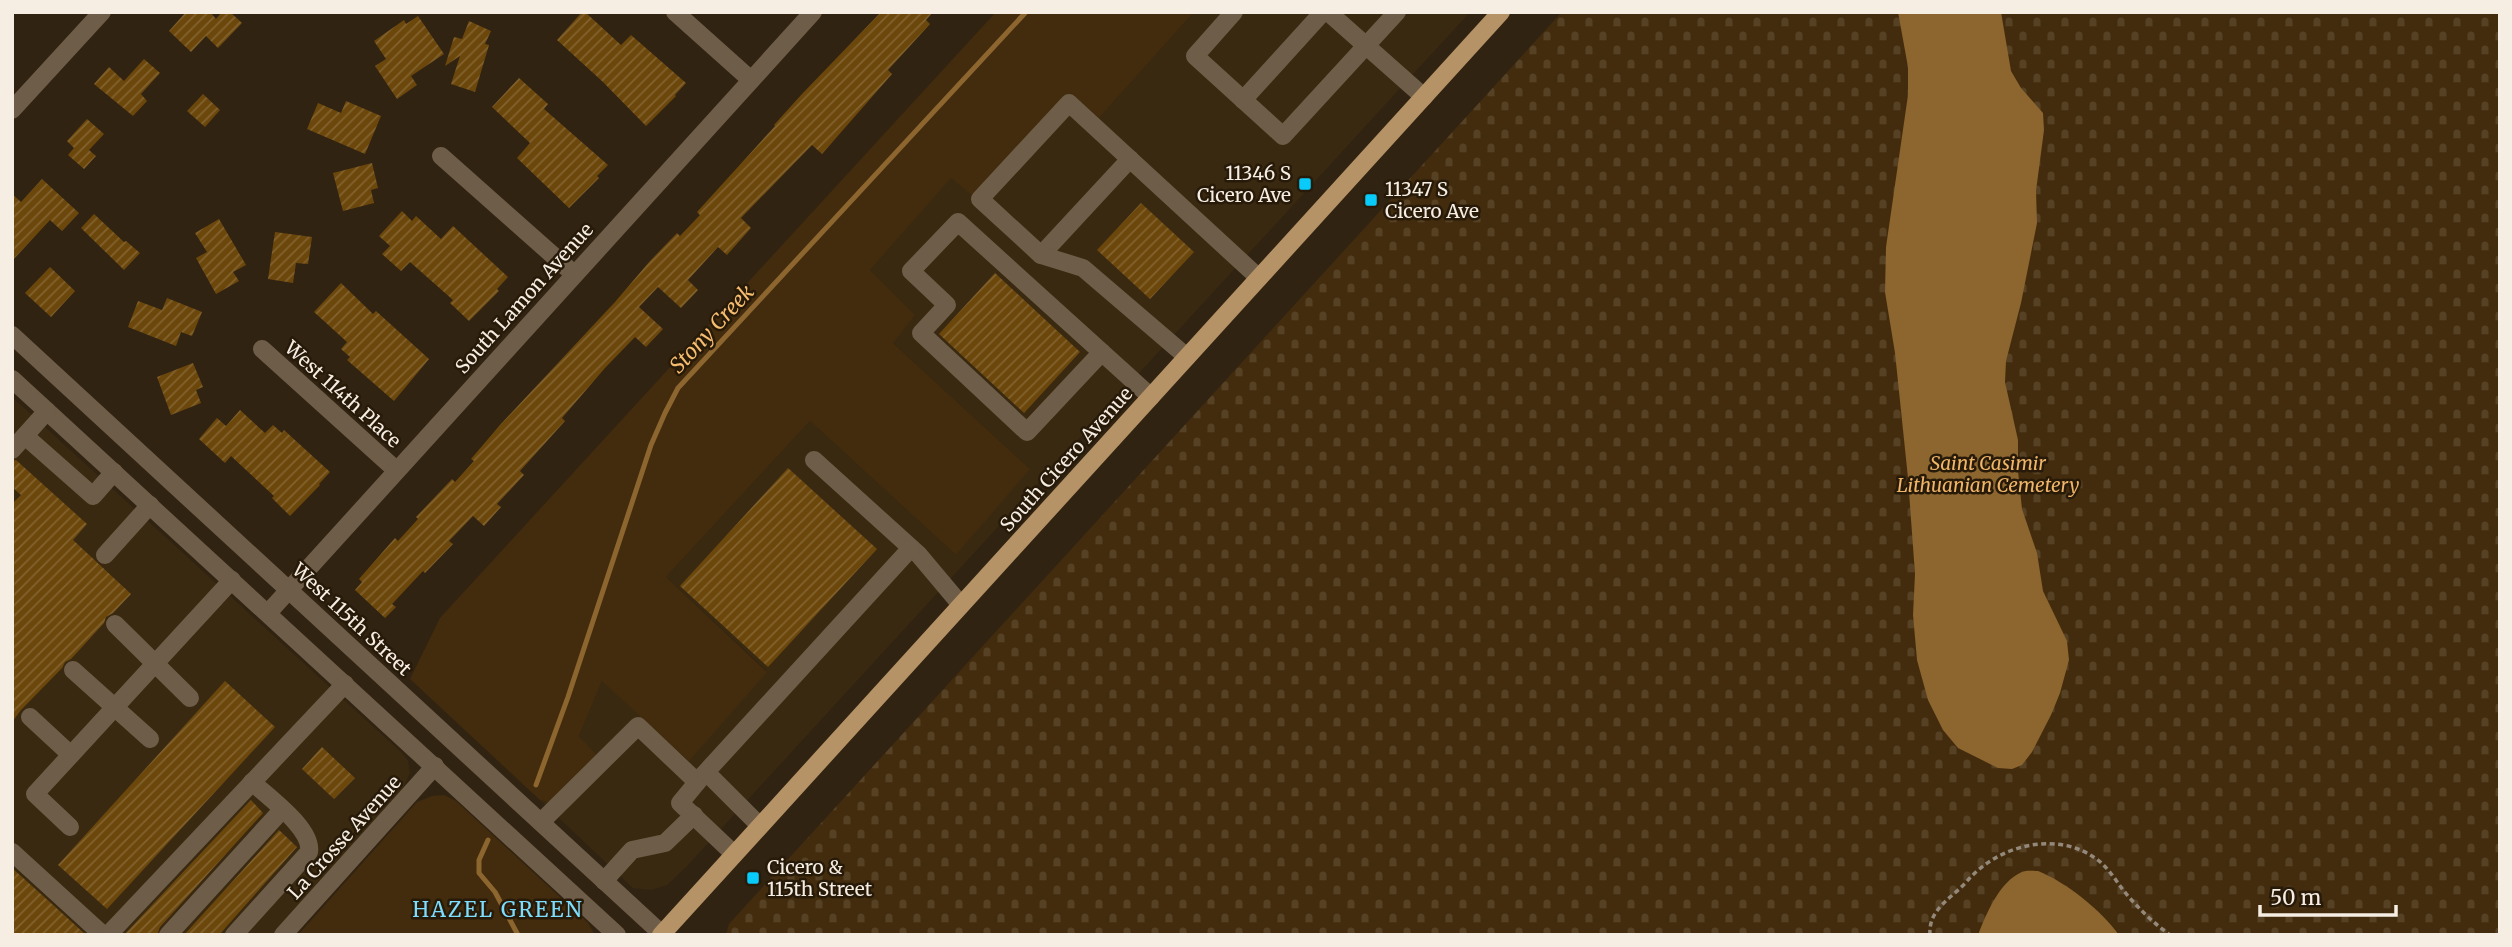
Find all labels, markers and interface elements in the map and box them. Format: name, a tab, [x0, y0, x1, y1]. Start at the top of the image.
place label: 11346 S Cicero Ave	[1197, 161, 1291, 207]
marker: 11346 S Cicero Ave	[1297, 176, 1313, 192]
place label: 11347 S Cicero Ave	[1385, 177, 1479, 223]
marker: 11347 S Cicero Ave	[1363, 192, 1379, 208]
street label: South Lamon Avenue	[450, 218, 598, 378]
water label: Stony Creek	[664, 278, 760, 379]
street label: West 114th Place	[279, 335, 406, 453]
street label: South Cicero Avenue	[995, 382, 1137, 536]
park label: Saint Casimir Lithuanian Cemetery	[1897, 451, 2079, 497]
street label: West 115th Street	[287, 557, 417, 681]
street label: La Crosse Avenue	[282, 770, 406, 904]
place label: Cicero & 115th Street	[767, 855, 873, 901]
marker: Cicero & 115th Street	[745, 870, 761, 886]
scale bar	[2260, 874, 2396, 918]
text: 50 m	[2270, 884, 2321, 911]
district label: HAZEL GREEN	[412, 896, 584, 923]

